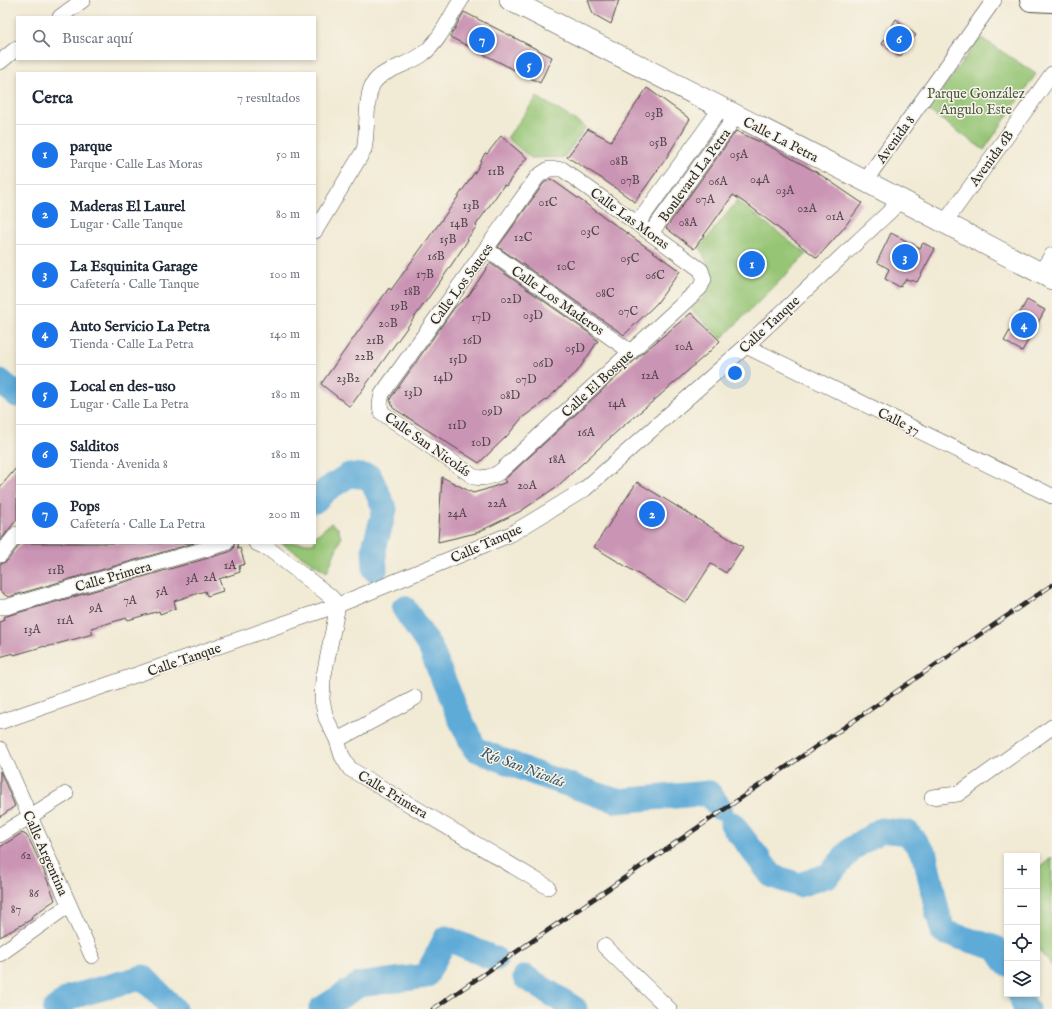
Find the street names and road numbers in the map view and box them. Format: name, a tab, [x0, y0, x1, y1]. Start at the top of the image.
street label: Avenida 8	[872, 112, 919, 168]
street label: Calle La Petra	[740, 113, 822, 167]
street label: Boulevard La Petra	[655, 124, 735, 226]
street label: Avenida 6B	[965, 127, 1018, 191]
street label: Calle Las Moras	[586, 184, 673, 254]
street label: Calle Los Sauces	[426, 240, 498, 329]
street label: Calle Los Maderos	[507, 262, 607, 340]
street label: Calle Tanque	[736, 292, 804, 357]
street label: Calle El Bosque	[558, 345, 638, 422]
street label: Calle 37	[874, 404, 923, 440]
street label: Calle San Nicolás	[381, 409, 474, 481]
street label: Calle Tanque	[448, 520, 525, 568]
street label: Calle Primera	[73, 557, 154, 596]
street label: Calle Tanque	[145, 639, 224, 681]
street label: Calle Primera	[354, 767, 432, 823]
street label: Calle Argentina	[18, 808, 72, 900]

